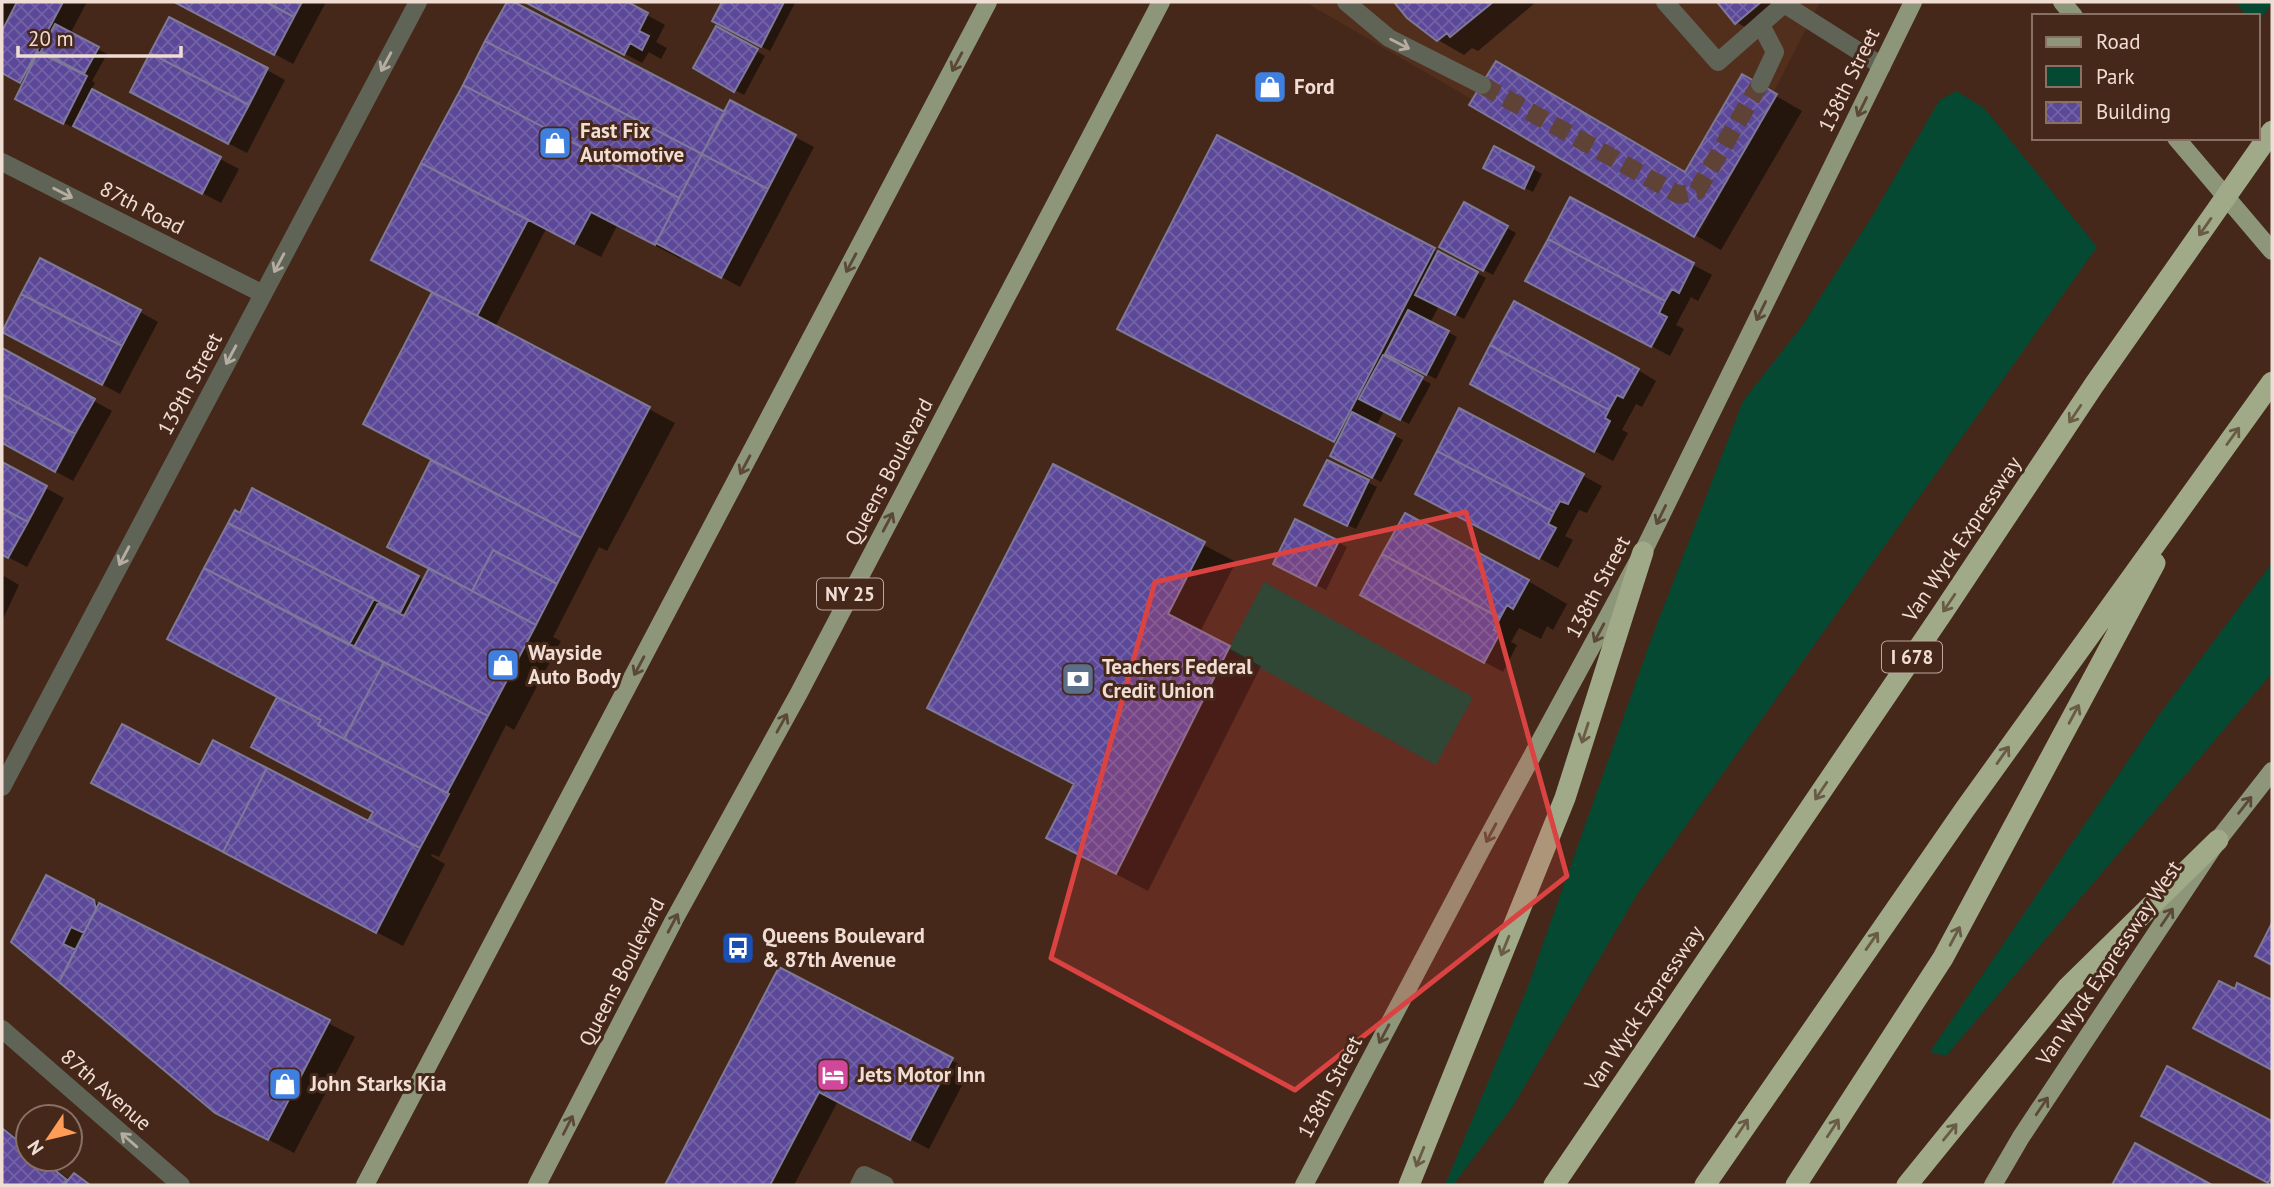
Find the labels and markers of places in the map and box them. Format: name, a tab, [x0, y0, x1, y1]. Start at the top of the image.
shop icon: Ford	[1251, 68, 1289, 106]
place label: Ford	[1294, 73, 1335, 100]
place label: Fast Fix Automotive	[580, 117, 684, 168]
shop icon: Fast Fix Automotive	[536, 124, 574, 162]
place label: Wayside Auto Body	[528, 639, 622, 690]
shop icon: Wayside Auto Body	[484, 646, 522, 684]
place label: Teachers Federal Credit Union	[1102, 653, 1253, 704]
bank icon: Teachers Federal Credit Union	[1059, 660, 1097, 698]
place label: Queens Boulevard & 87th Avenue	[762, 922, 925, 973]
bus stop icon: Queens Boulevard & 87th Avenue	[719, 929, 757, 967]
hotel icon: Jets Motor Inn	[814, 1056, 852, 1094]
place label: Jets Motor Inn	[857, 1061, 985, 1088]
shop icon: John Starks Kia	[266, 1065, 304, 1103]
place label: John Starks Kia	[309, 1070, 446, 1097]

